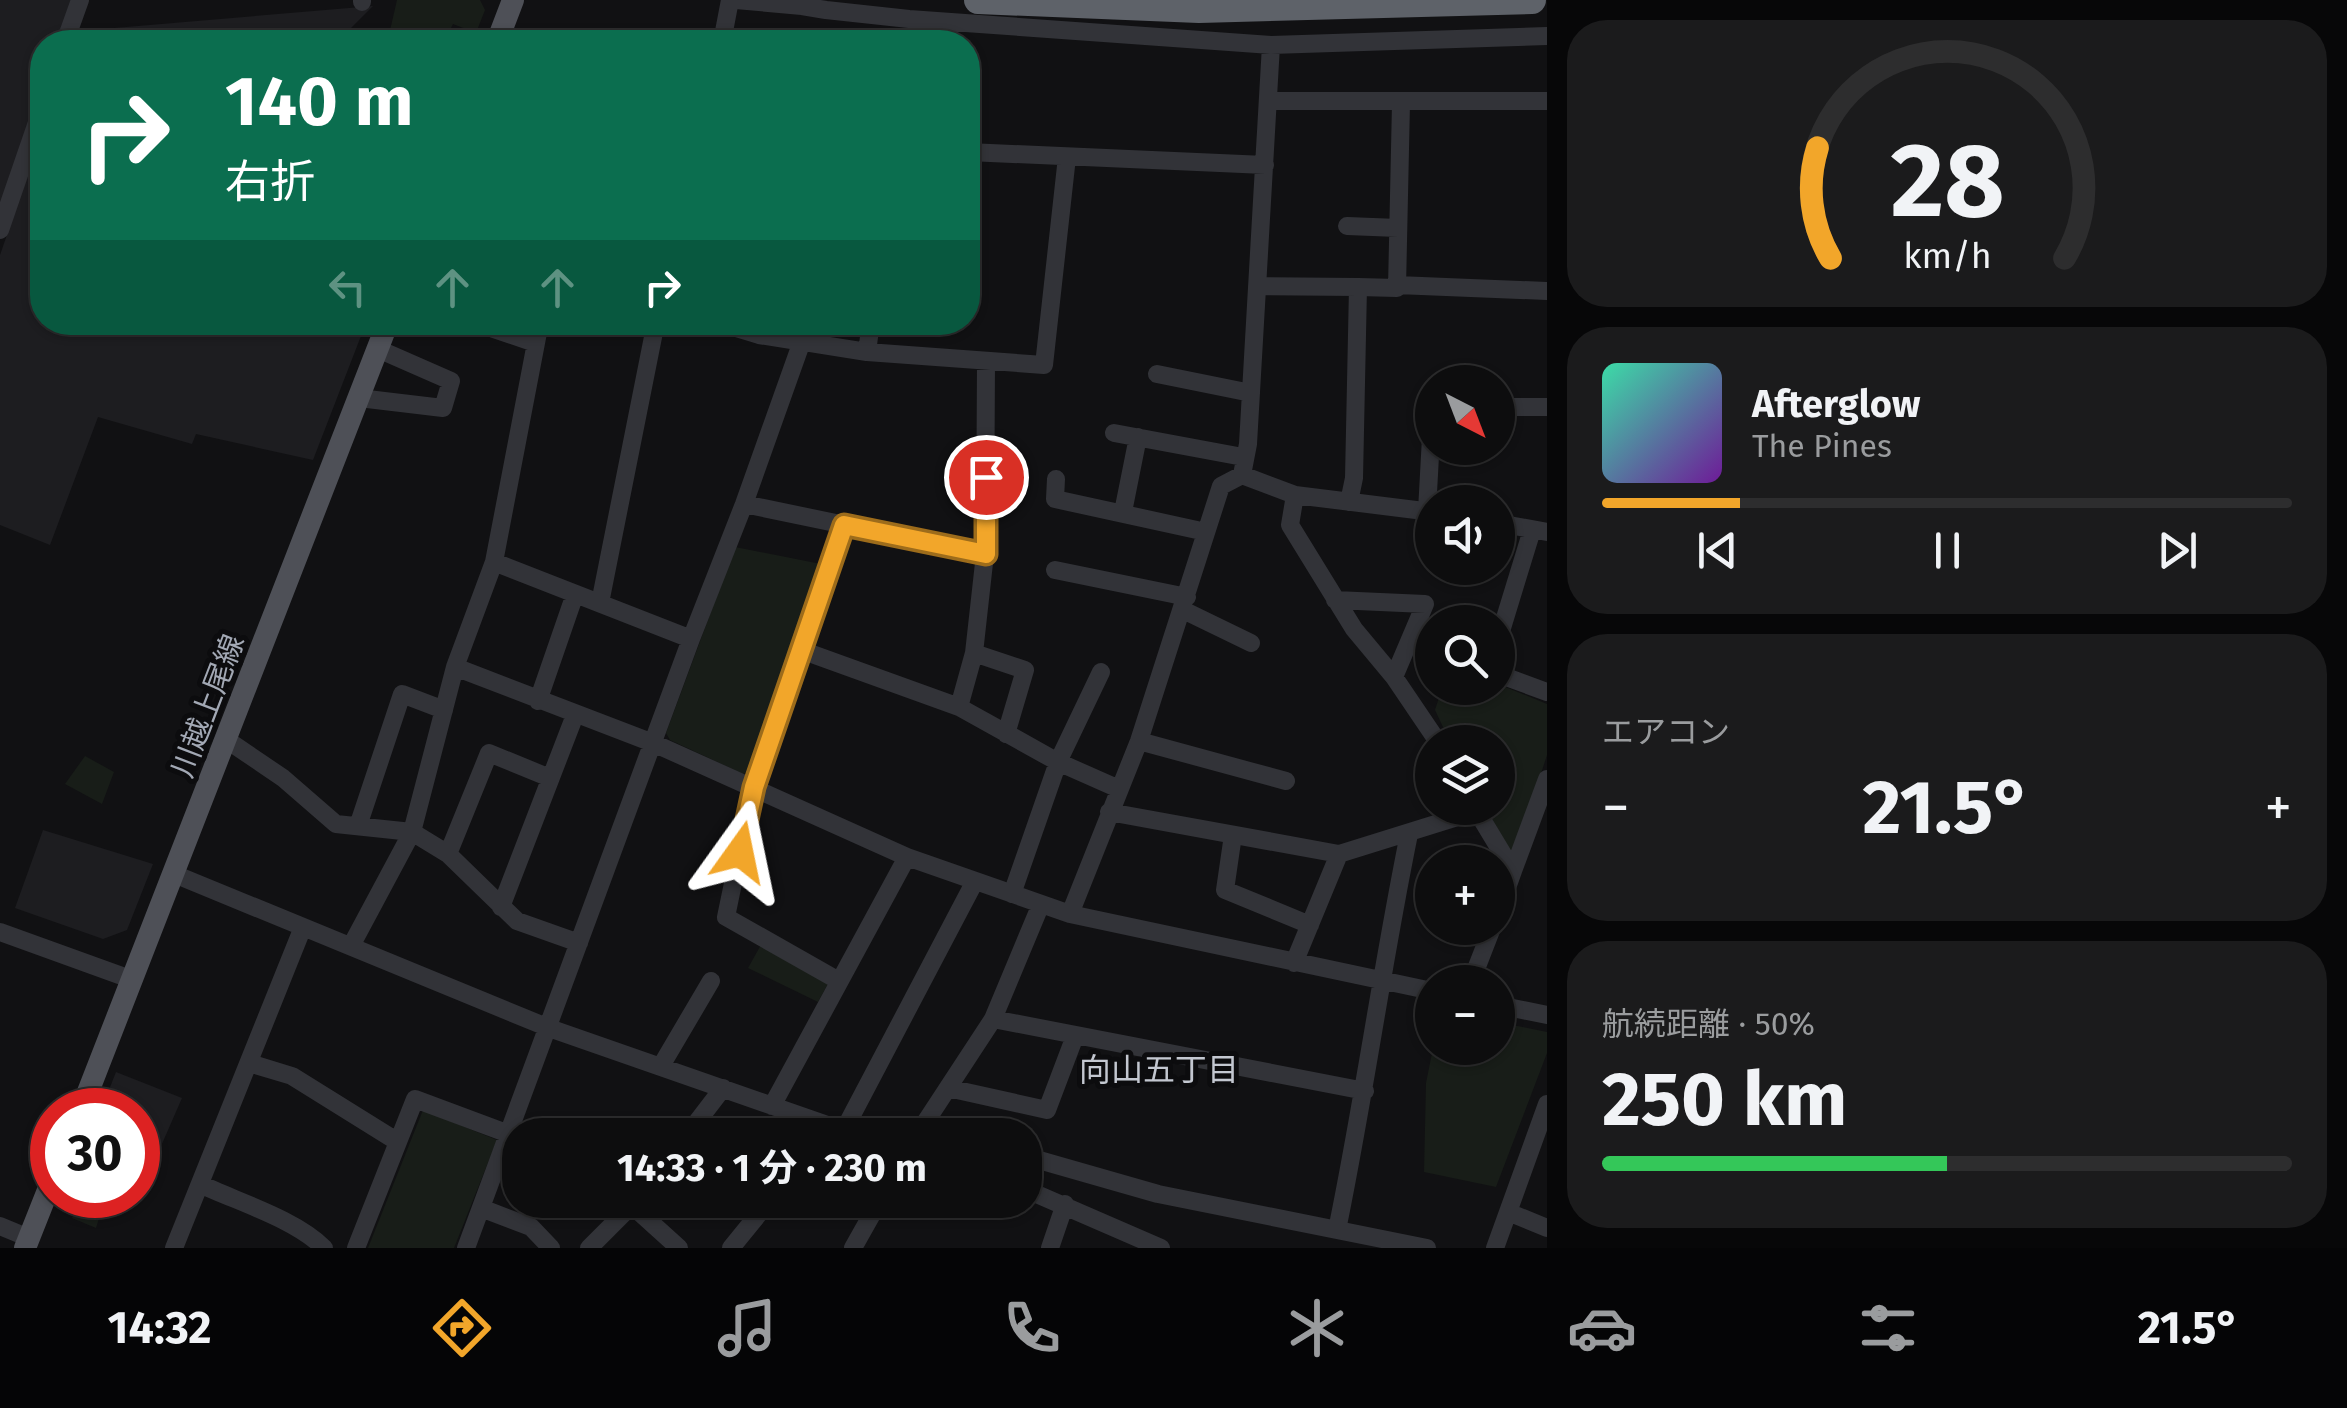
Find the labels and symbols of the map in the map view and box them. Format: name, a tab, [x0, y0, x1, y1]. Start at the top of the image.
north arrow	[1415, 365, 1515, 465]
pin	[944, 435, 1029, 520]
street label: 川越上尾線	[164, 630, 252, 782]
position arrow	[688, 800, 792, 904]
district label: 向山五丁目	[1079, 1051, 1239, 1089]
speed limit sign: 30	[30, 1088, 160, 1218]

